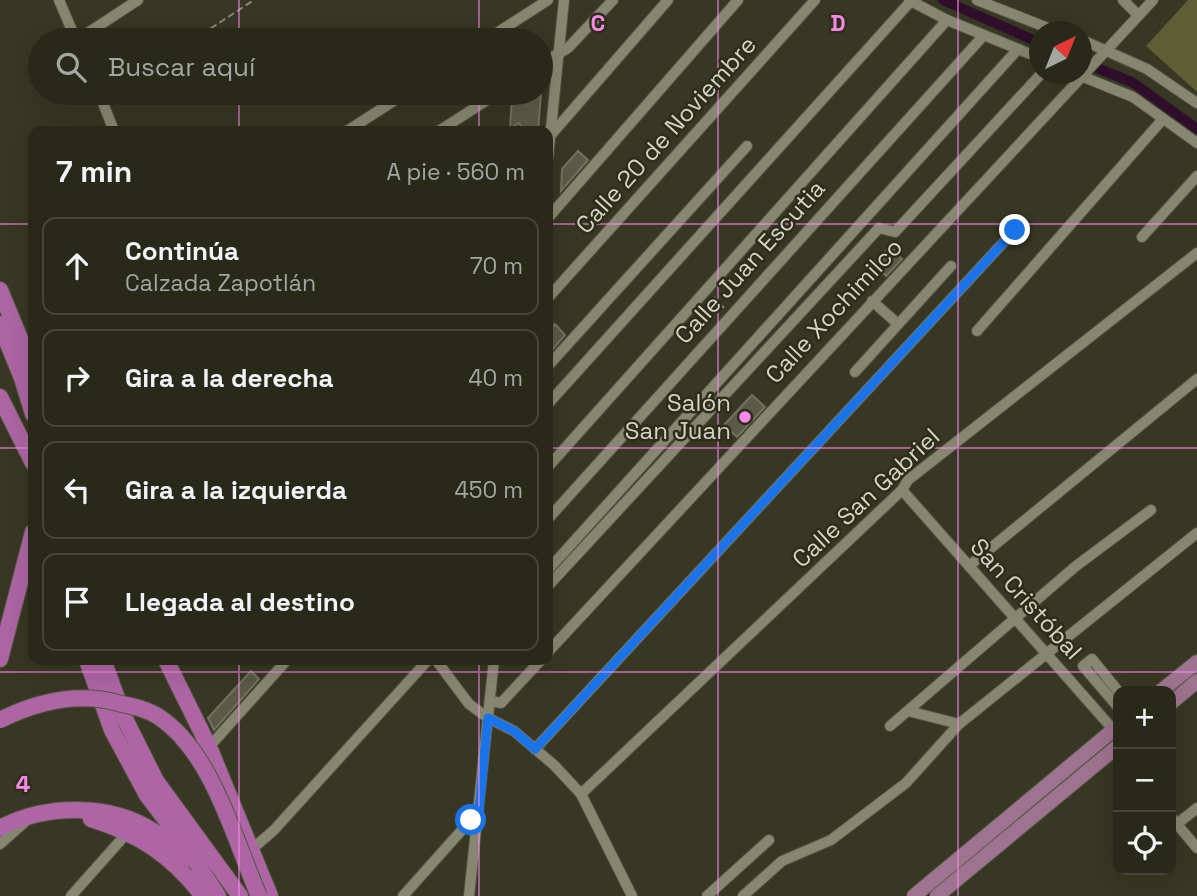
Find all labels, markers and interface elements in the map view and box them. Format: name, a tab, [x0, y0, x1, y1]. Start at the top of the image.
text: C	[591, 8, 605, 38]
text: D	[830, 8, 846, 38]
north arrow	[1029, 21, 1092, 84]
search box	[28, 28, 553, 105]
street label: Calle 20 de Noviembre	[569, 29, 763, 240]
icon: search	[52, 48, 90, 86]
text: Buscar aquí	[108, 50, 255, 84]
text: 7 min	[56, 152, 132, 191]
text: A pie · 560 m	[386, 157, 525, 187]
street label: Calle Juan Escutia	[668, 173, 832, 350]
route end	[999, 214, 1030, 245]
street label: Calle Xochimilco	[758, 231, 909, 390]
text: Continúa	[125, 234, 239, 268]
icon: ahead	[58, 247, 96, 285]
text: 70 m	[470, 251, 523, 281]
text: Calzada Zapotlán	[125, 268, 316, 298]
icon: right	[58, 359, 96, 397]
text: Gira a la derecha	[125, 361, 334, 395]
text: 40 m	[468, 363, 523, 393]
place label: Salón San Juan	[625, 387, 731, 446]
marker: Salón San Juan	[737, 409, 753, 425]
street label: Calle San Gabriel	[785, 421, 946, 574]
icon: left	[58, 471, 96, 509]
text: Gira a la izquierda	[125, 473, 347, 507]
text: 450 m	[454, 475, 523, 505]
street label: San Cristóbal	[964, 532, 1089, 666]
icon: arrive	[58, 583, 96, 621]
text: Llegada al destino	[125, 585, 355, 619]
map controls	[1113, 686, 1176, 875]
button: +	[1113, 686, 1176, 749]
button: −	[1113, 749, 1176, 812]
text: 4	[16, 769, 31, 799]
route start	[455, 804, 486, 835]
button: locate	[1113, 812, 1176, 875]

